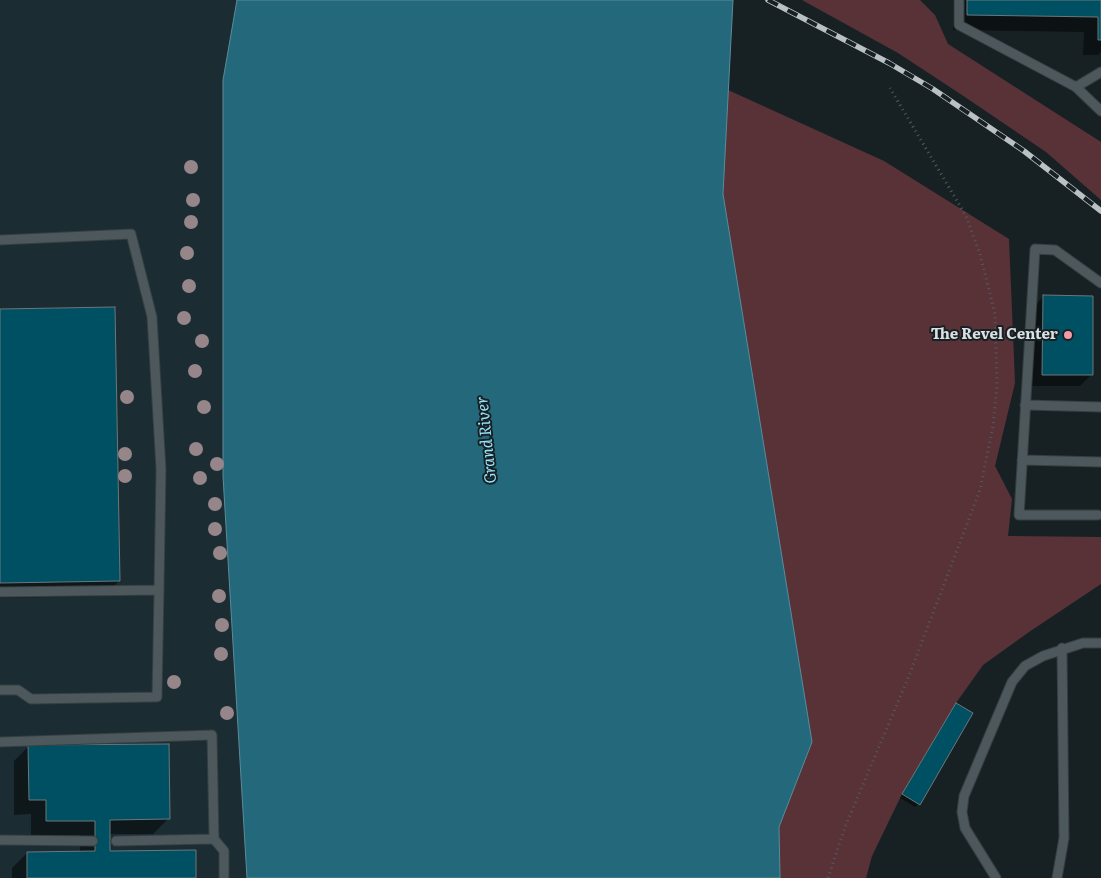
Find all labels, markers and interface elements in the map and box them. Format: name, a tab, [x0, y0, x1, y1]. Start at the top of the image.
place label: The Revel Center	[931, 326, 1058, 344]
marker: The Revel Center	[1062, 329, 1074, 341]
water label: Grand River	[473, 395, 501, 485]

